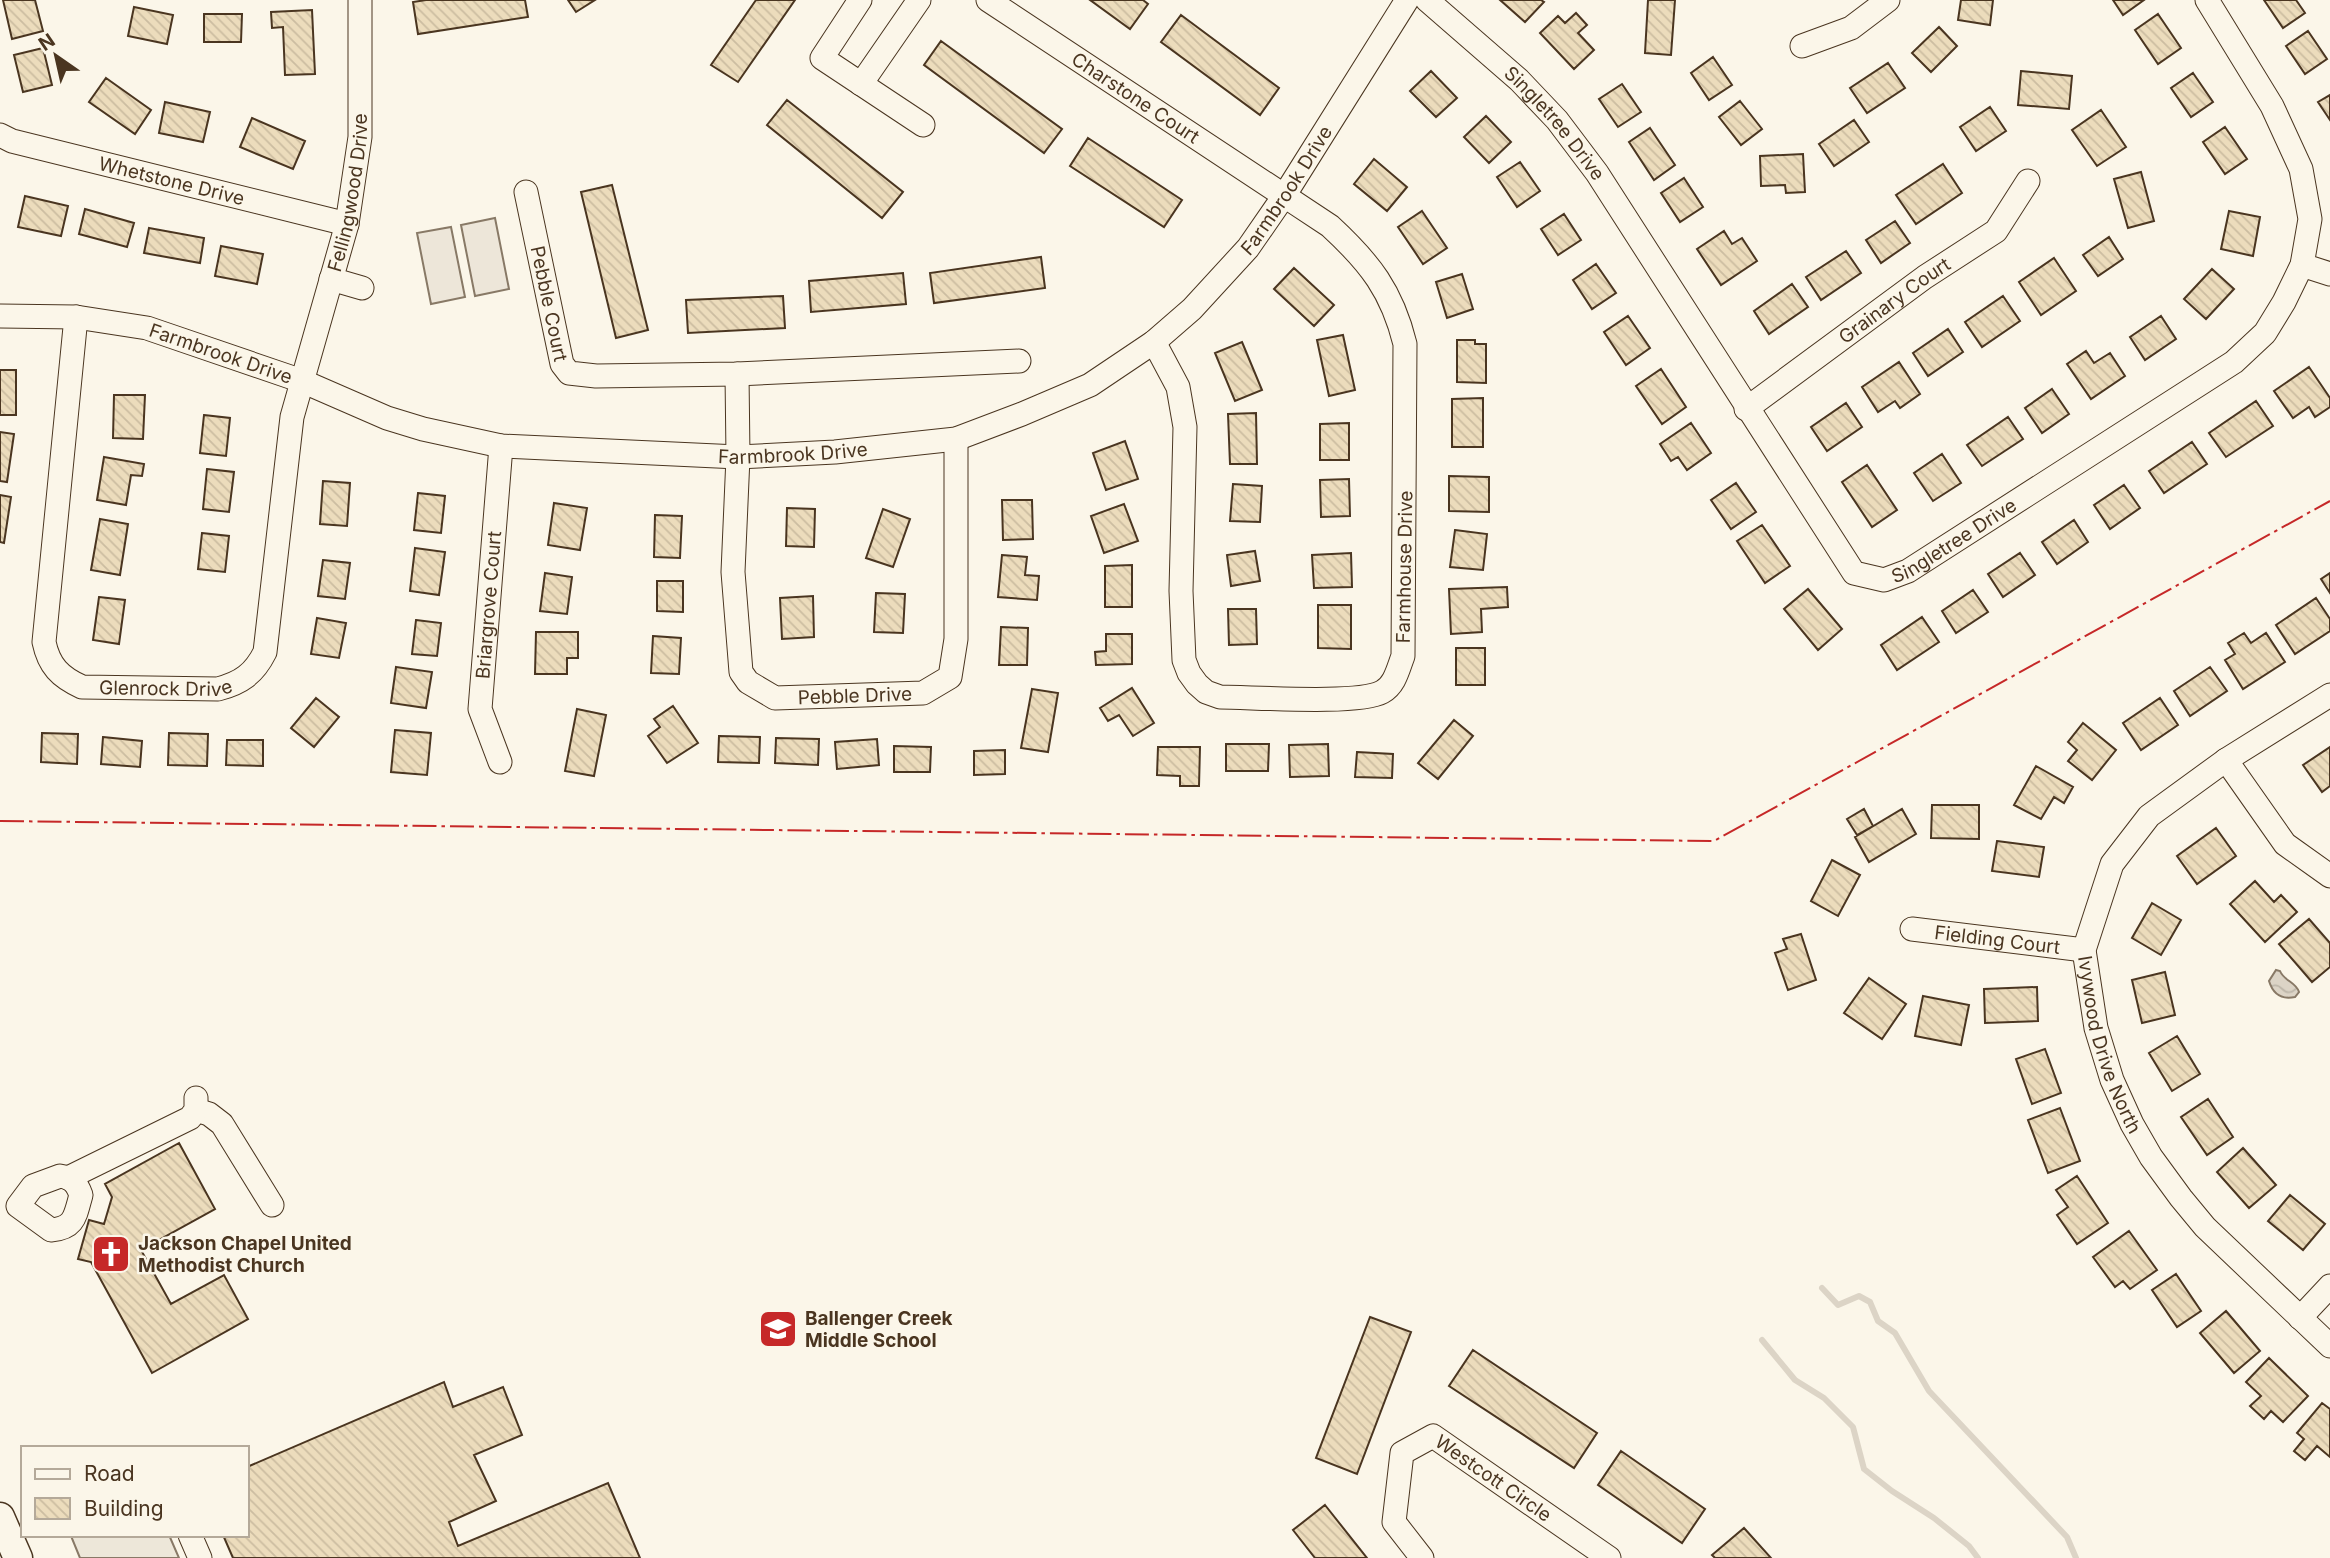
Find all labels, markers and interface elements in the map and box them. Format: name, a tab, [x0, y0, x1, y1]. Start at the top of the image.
north arrow	[21, 21, 91, 91]
text: N	[34, 29, 59, 56]
street label: Charstone Court	[1067, 48, 1204, 148]
street label: Singletree Drive	[1499, 62, 1610, 185]
street label: Fellingwood Drive	[323, 113, 372, 274]
street label: Farmbrook Drive	[1236, 122, 1337, 260]
street label: Whetstone Drive	[96, 152, 247, 210]
street label: Pebble Court	[526, 244, 572, 364]
street label: Grainary Court	[1834, 253, 1955, 349]
street label: Farmbrook Drive	[146, 319, 295, 389]
street label: Farmbrook Drive	[717, 438, 869, 469]
street label: Farmhouse Drive	[1392, 490, 1417, 644]
street label: Singletree Drive	[1888, 494, 2021, 588]
street label: Briargrove Court	[471, 530, 506, 680]
street label: Glenrock Drive	[99, 674, 235, 701]
street label: Pebble Drive	[797, 682, 913, 709]
street label: Fielding Court	[1933, 921, 2061, 959]
street label: Ivywood Drive North	[2073, 954, 2146, 1138]
place label: Jackson Chapel United Methodist Church	[138, 1232, 352, 1277]
church icon: Jackson Chapel United Methodist Church	[90, 1233, 132, 1275]
place label: Ballenger Creek Middle School	[805, 1307, 953, 1352]
school or university icon: Ballenger Creek Middle School	[757, 1308, 799, 1350]
street label: Westcott Circle	[1431, 1430, 1556, 1527]
legend	[21, 1446, 248, 1537]
text: Road	[84, 1461, 135, 1486]
text: Building	[84, 1496, 164, 1521]

